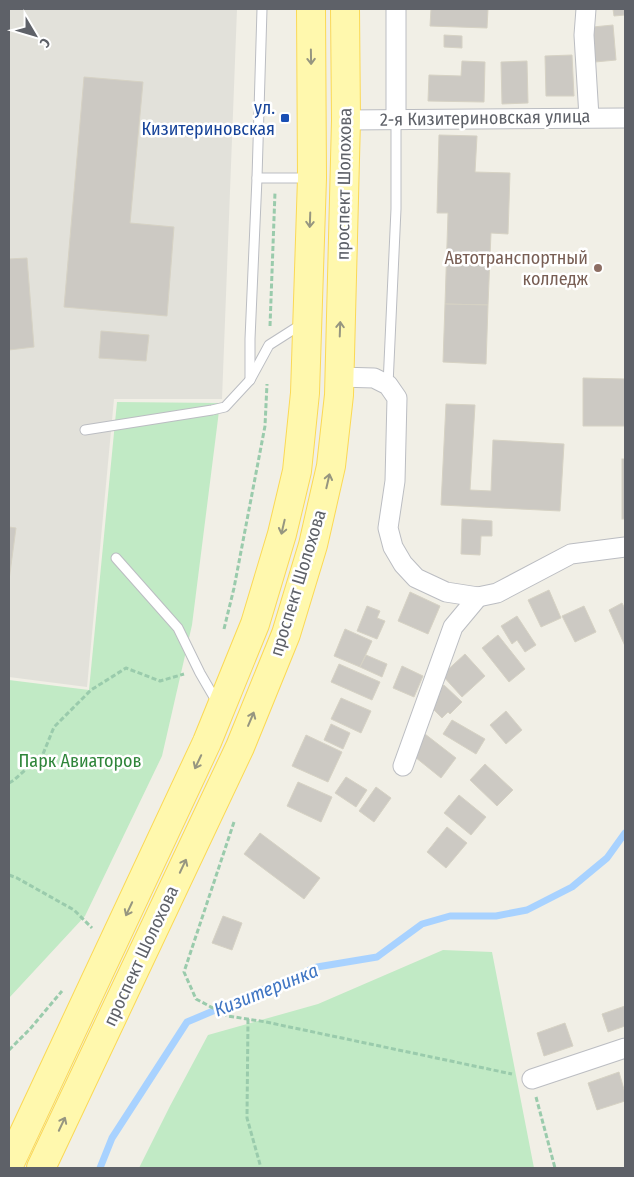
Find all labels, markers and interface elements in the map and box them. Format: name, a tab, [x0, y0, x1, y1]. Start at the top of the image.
north arrow	[10, 10, 60, 60]
text: С	[35, 35, 54, 51]
one-way arrow	[306, 49, 316, 65]
place label: ул. Кизитериновская	[141, 97, 275, 140]
street label: 2-я Кизитериновская улица	[380, 105, 591, 131]
street label: проспект Шолохова	[332, 108, 356, 260]
marker: ул. Кизитериновская	[279, 112, 291, 124]
one-way arrow	[306, 212, 315, 228]
place label: Автотранспортный колледж	[444, 247, 588, 290]
marker: Автотранспортный колледж	[592, 262, 604, 274]
one-way arrow	[335, 321, 345, 337]
one-way arrow	[323, 474, 333, 490]
street label: проспект Шолохова	[265, 507, 331, 659]
one-way arrow	[278, 519, 287, 535]
one-way arrow	[247, 712, 257, 727]
park label: Парк Авиаторов	[19, 750, 142, 772]
one-way arrow	[192, 754, 202, 769]
one-way arrow	[179, 859, 189, 874]
street label: проспект Шолохова	[99, 882, 183, 1030]
one-way arrow	[124, 901, 133, 916]
water label: Кизитеринка	[210, 959, 322, 1021]
one-way arrow	[58, 1117, 67, 1132]

